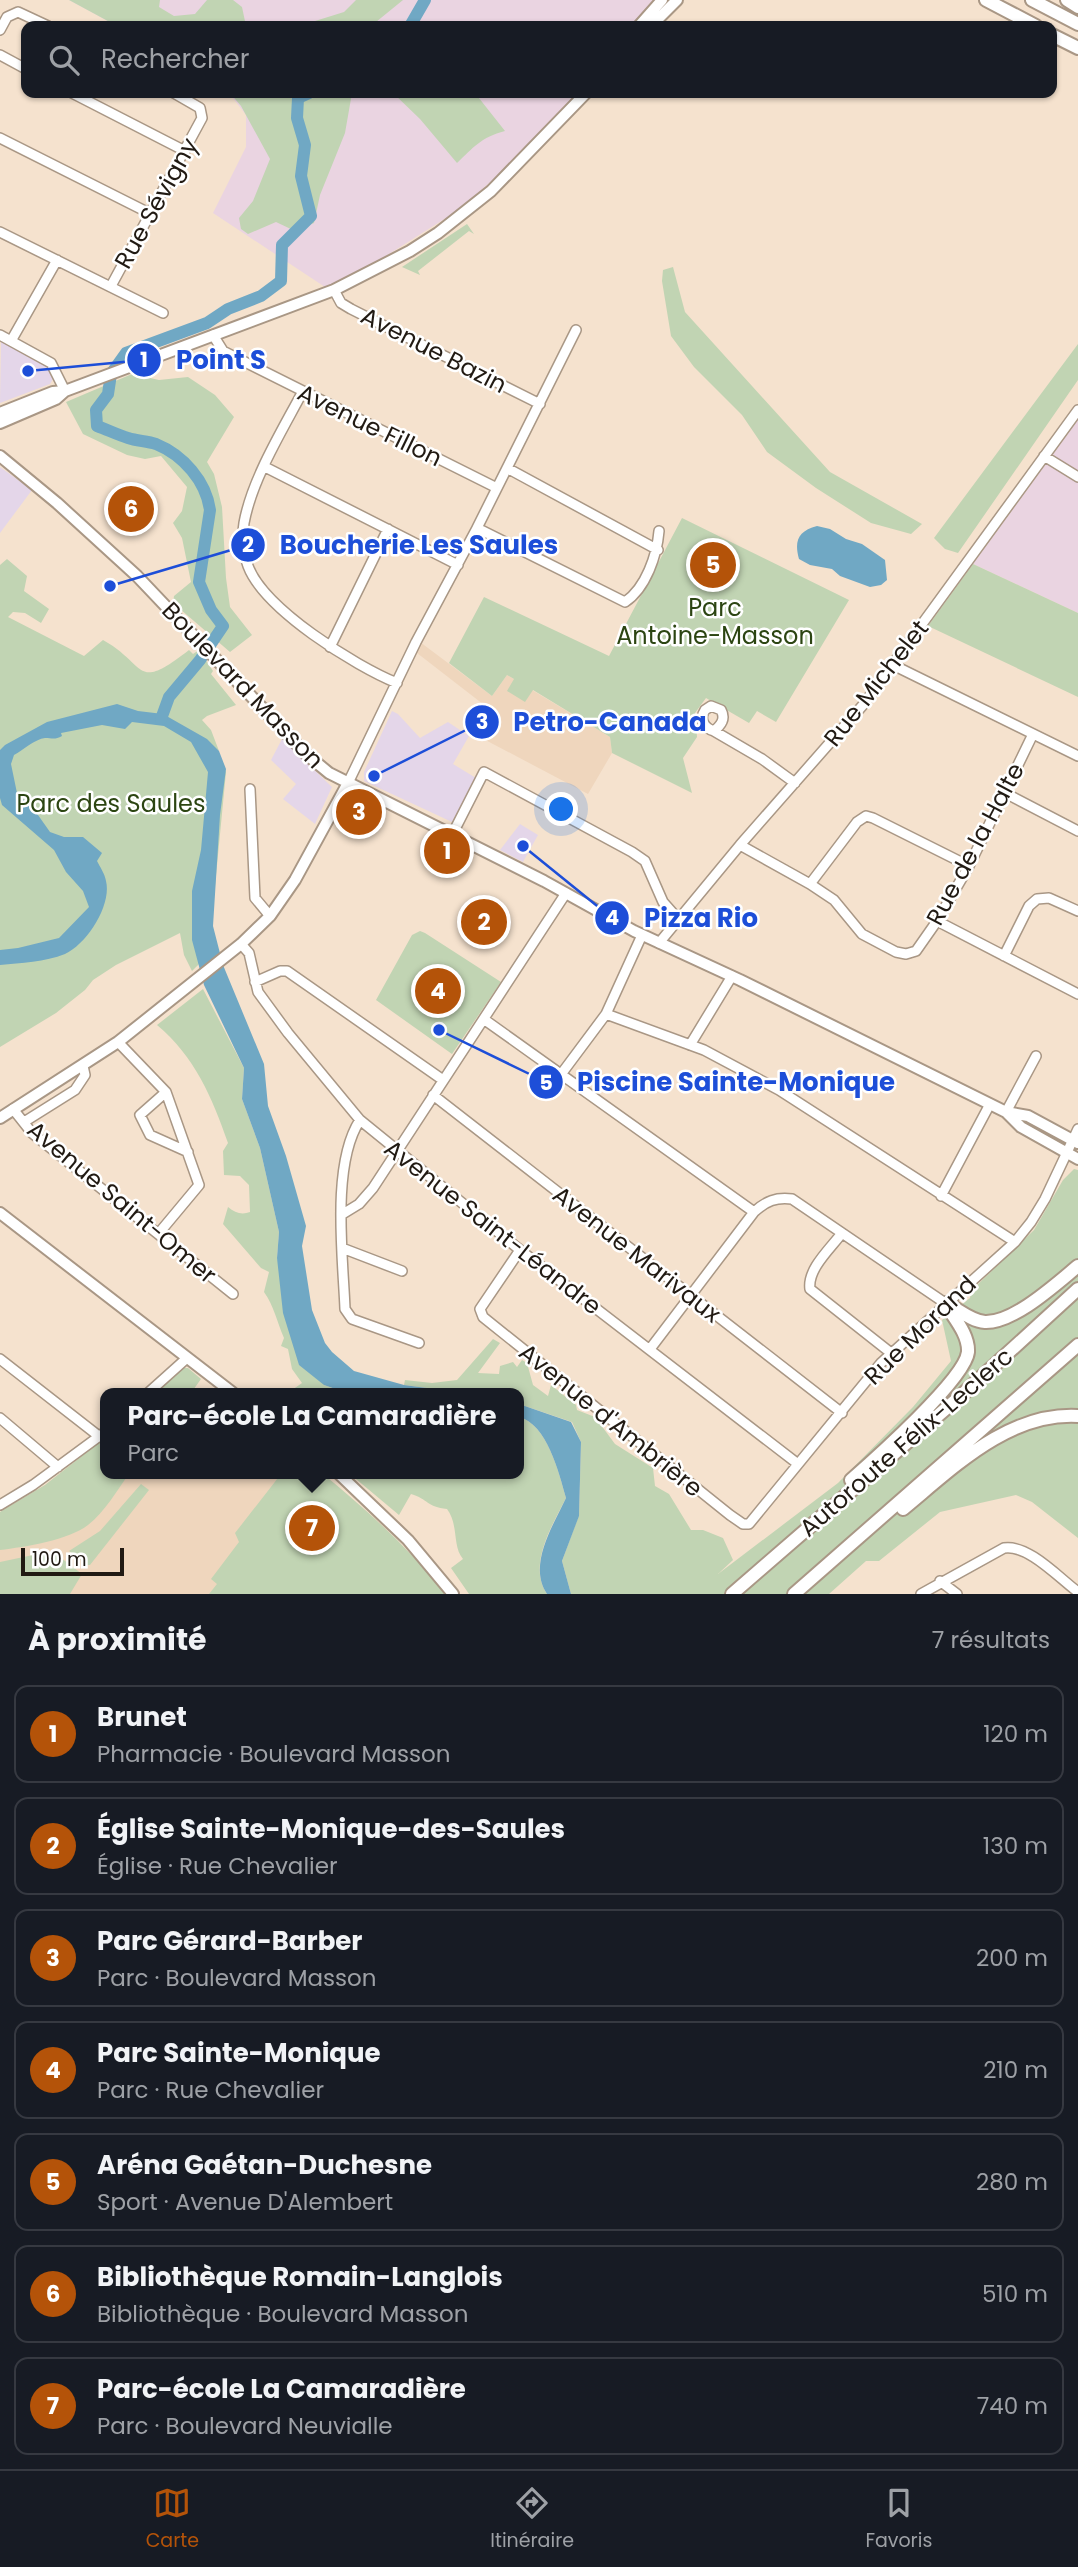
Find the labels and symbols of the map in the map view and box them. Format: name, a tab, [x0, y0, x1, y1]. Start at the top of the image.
street label: Rue Sévigny	[106, 131, 206, 274]
street label: Avenue Bazin	[355, 299, 513, 401]
callout: Point S	[127, 336, 280, 383]
text: Point S	[176, 342, 266, 378]
text: 1	[140, 345, 148, 374]
street label: Avenue Fillon	[292, 376, 448, 474]
pin: 6	[108, 483, 154, 535]
callout: Boucherie Les Saules	[231, 521, 573, 568]
text: Boucherie Les Saules	[280, 527, 558, 563]
text: 2	[242, 530, 254, 559]
pin: 5	[690, 539, 736, 591]
park label: Parc Antoine-Masson	[616, 591, 814, 652]
street label: Boulevard Masson	[155, 594, 331, 776]
street label: Rue Michelet	[816, 613, 936, 753]
callout: Petro-Canada	[464, 699, 721, 746]
text: Petro-Canada	[513, 704, 707, 740]
text: 3	[476, 707, 488, 736]
street label: Rue de la Halte	[918, 757, 1032, 931]
pin: 3	[336, 786, 382, 838]
park label: Parc des Saules	[16, 787, 206, 820]
your location	[544, 792, 578, 826]
pin: 1	[424, 825, 470, 877]
callout: Pizza Rio	[595, 894, 772, 941]
pin: 2	[461, 896, 507, 948]
text: Pizza Rio	[644, 900, 758, 936]
text: 4	[605, 903, 619, 932]
pin: 4	[415, 965, 461, 1017]
callout: Piscine Sainte-Monique	[528, 1059, 910, 1106]
text: Piscine Sainte-Monique	[577, 1064, 895, 1100]
text: 5	[539, 1068, 553, 1097]
street label: Avenue Saint-Omer	[20, 1113, 224, 1291]
street label: Avenue Saint-Léandre	[378, 1132, 608, 1322]
street label: Avenue Marivaux	[546, 1178, 728, 1330]
street label: Rue Morand	[857, 1268, 983, 1392]
street label: Avenue d'Ambrière	[512, 1336, 710, 1504]
street label: Autoroute Félix-Leclerc	[792, 1340, 1020, 1544]
pin: 7	[289, 1502, 335, 1554]
scale bar	[21, 1545, 124, 1577]

